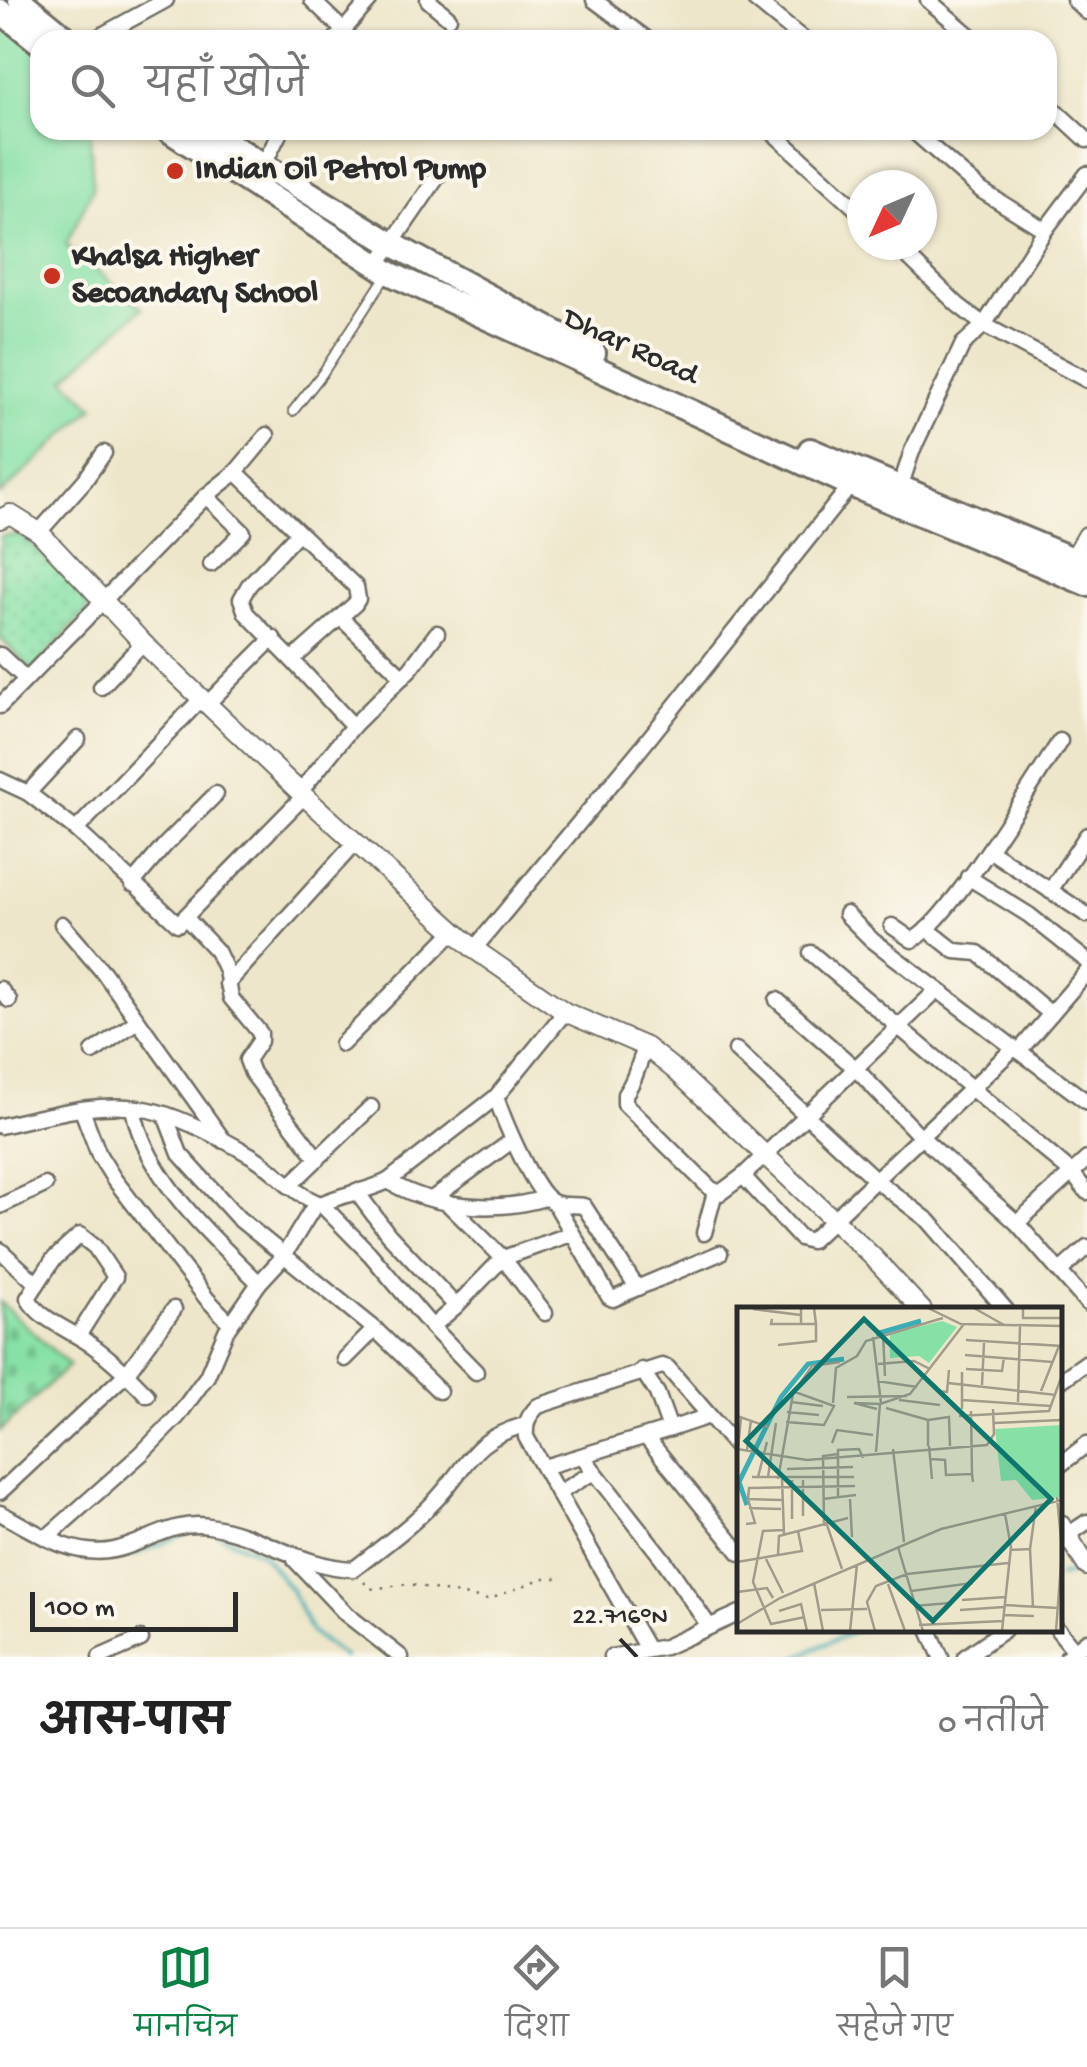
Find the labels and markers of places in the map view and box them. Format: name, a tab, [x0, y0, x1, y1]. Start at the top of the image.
place label: Indian Oil Petrol Pump	[195, 152, 486, 190]
marker: Indian Oil Petrol Pump	[164, 160, 186, 182]
place label: Khalsa Higher Secoandary School	[71, 239, 318, 314]
marker: Khalsa Higher Secoandary School	[41, 265, 63, 287]

